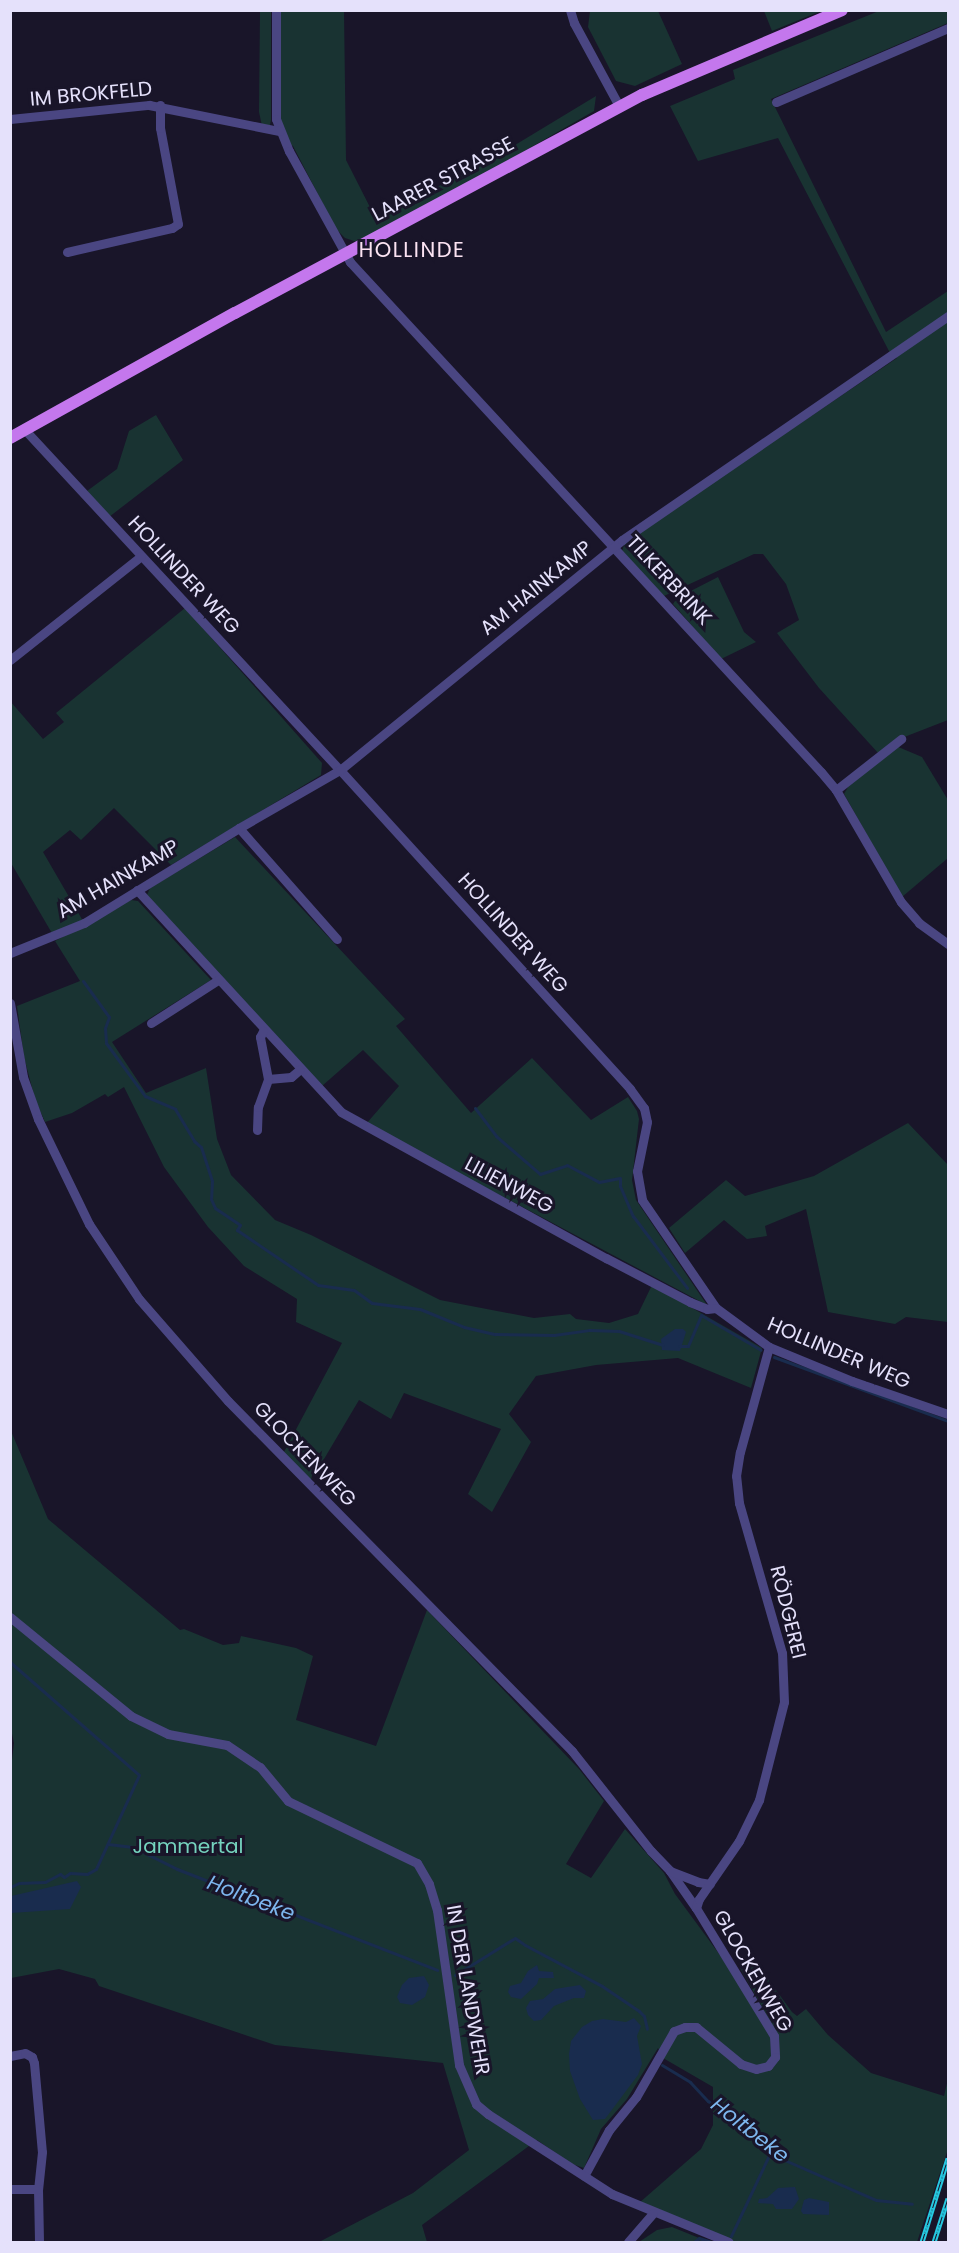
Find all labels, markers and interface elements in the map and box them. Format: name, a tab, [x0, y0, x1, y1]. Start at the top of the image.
street label: IM BROKFELD	[29, 77, 153, 111]
street label: LAARER STRASSE	[368, 131, 518, 227]
district label: HOLLINDE	[359, 237, 465, 263]
street label: HOLLINDER WEG	[123, 511, 245, 639]
street label: TILKERBRINK	[621, 530, 717, 630]
street label: AM HAINKAMP	[475, 536, 597, 640]
street label: AM HAINKAMP	[53, 834, 183, 924]
street label: HOLLINDER WEG	[453, 868, 573, 998]
street label: LILIENWEG	[461, 1152, 557, 1218]
street label: HOLLINDER WEG	[764, 1312, 914, 1394]
street label: GLOCKENWEG	[249, 1396, 361, 1512]
street label: RÖDGEREI	[765, 1563, 811, 1661]
park label: Jammertal	[133, 1834, 243, 1858]
water label: Holtbeke	[204, 1870, 298, 1926]
street label: IN DER LANDWEHR	[441, 1903, 495, 2077]
street label: GLOCKENWEG	[708, 1906, 798, 2036]
water label: Holtbeke	[706, 2092, 794, 2168]

